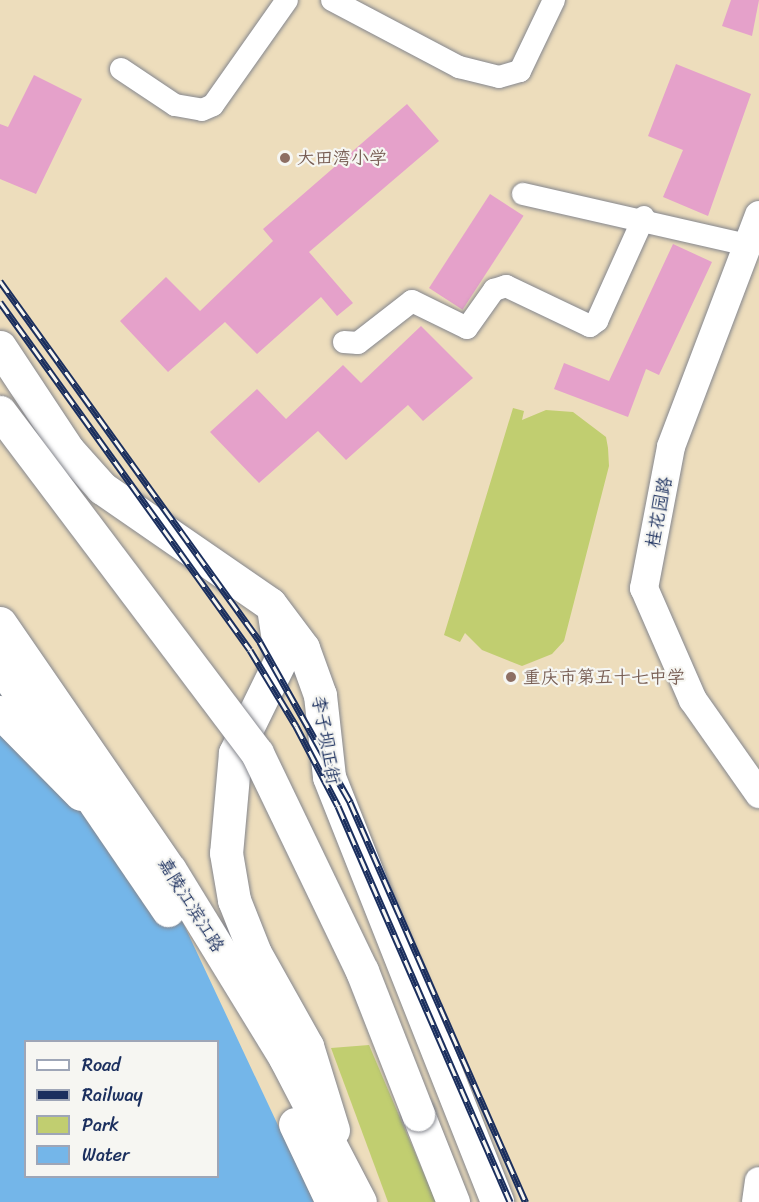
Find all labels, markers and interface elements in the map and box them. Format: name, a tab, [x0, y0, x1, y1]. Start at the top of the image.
place label: 大田湾小学	[297, 147, 387, 169]
marker: 大田湾小学	[278, 151, 292, 165]
street label: 桂花园路	[642, 475, 676, 549]
place label: 重庆市第五十七中学	[523, 666, 685, 688]
marker: 重庆市第五十七中学	[504, 670, 518, 684]
street label: 李子坝正街	[308, 694, 344, 786]
street label: 嘉陵江滨江路	[153, 853, 229, 957]
legend	[24, 1040, 219, 1178]
text: Road	[82, 1049, 121, 1081]
text: Railway	[82, 1079, 143, 1111]
text: Park	[82, 1109, 119, 1141]
text: Water	[82, 1139, 129, 1171]

